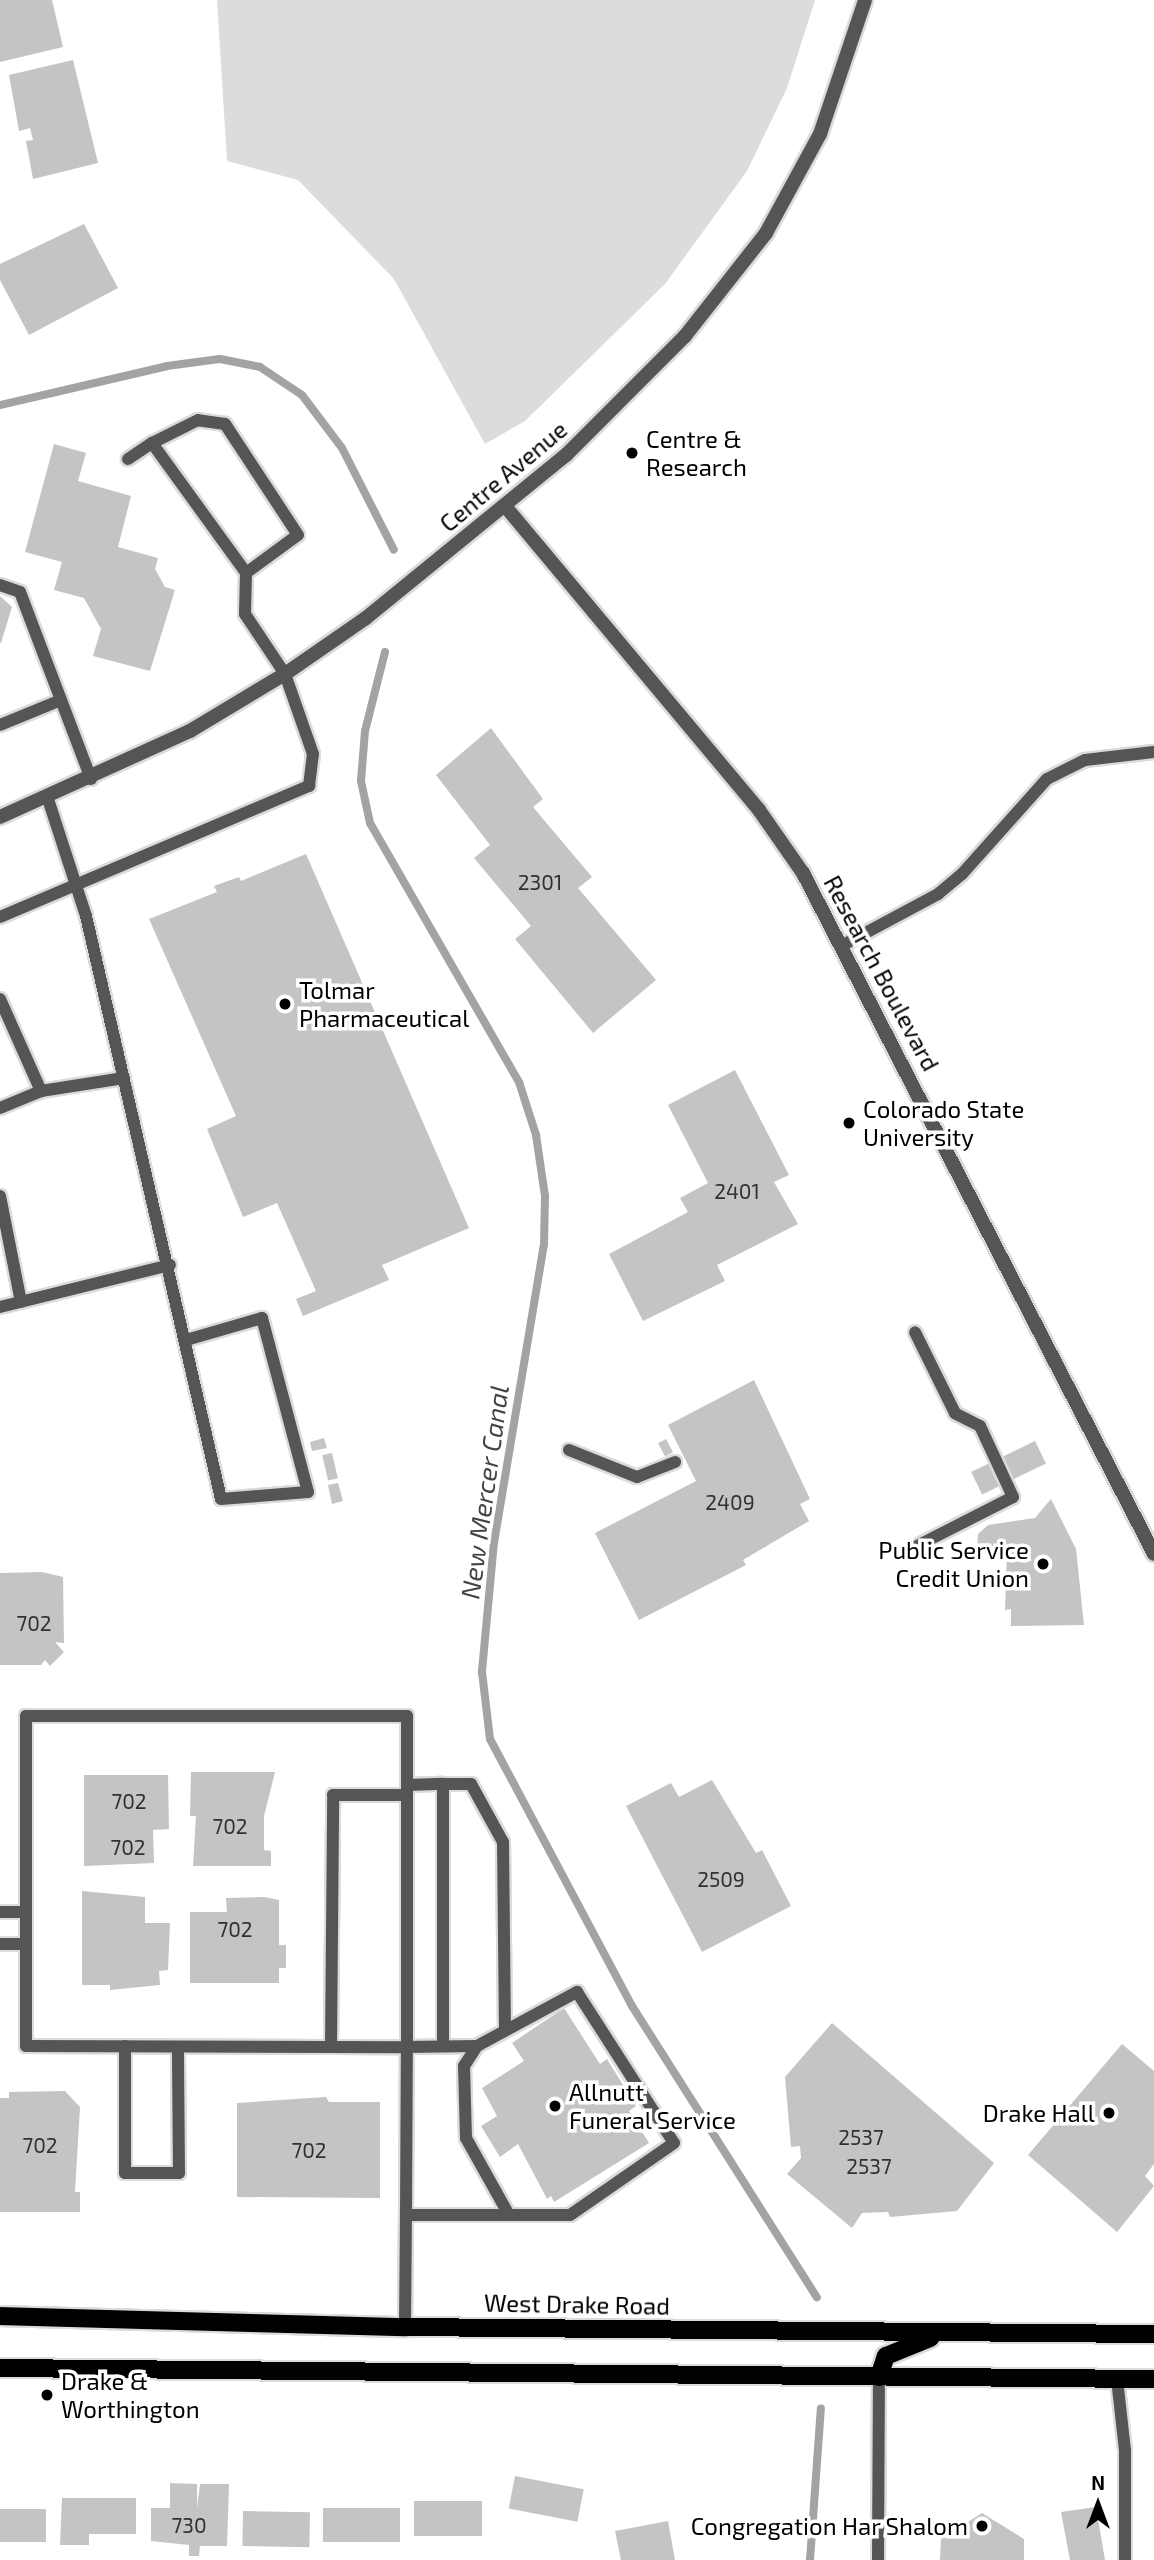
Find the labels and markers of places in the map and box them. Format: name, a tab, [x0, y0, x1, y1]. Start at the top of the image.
place label: Centre & Research	[646, 425, 747, 481]
marker: Centre & Research	[624, 445, 640, 461]
place label: Tolmar Pharmaceutical	[299, 976, 469, 1032]
marker: Tolmar Pharmaceutical	[277, 996, 293, 1012]
place label: Colorado State University	[863, 1095, 1024, 1151]
marker: Colorado State University	[841, 1115, 857, 1131]
place label: Public Service Credit Union	[878, 1536, 1029, 1592]
marker: Public Service Credit Union	[1035, 1556, 1051, 1572]
place label: Allnutt Funeral Service	[569, 2078, 736, 2134]
marker: Allnutt Funeral Service	[547, 2098, 563, 2114]
place label: Drake Hall	[983, 2099, 1095, 2127]
marker: Drake Hall	[1101, 2105, 1117, 2121]
place label: Drake & Worthington	[61, 2367, 200, 2423]
marker: Drake & Worthington	[39, 2387, 55, 2403]
place label: Congregation Har Shalom	[690, 2512, 968, 2540]
marker: Congregation Har Shalom	[974, 2518, 990, 2534]

